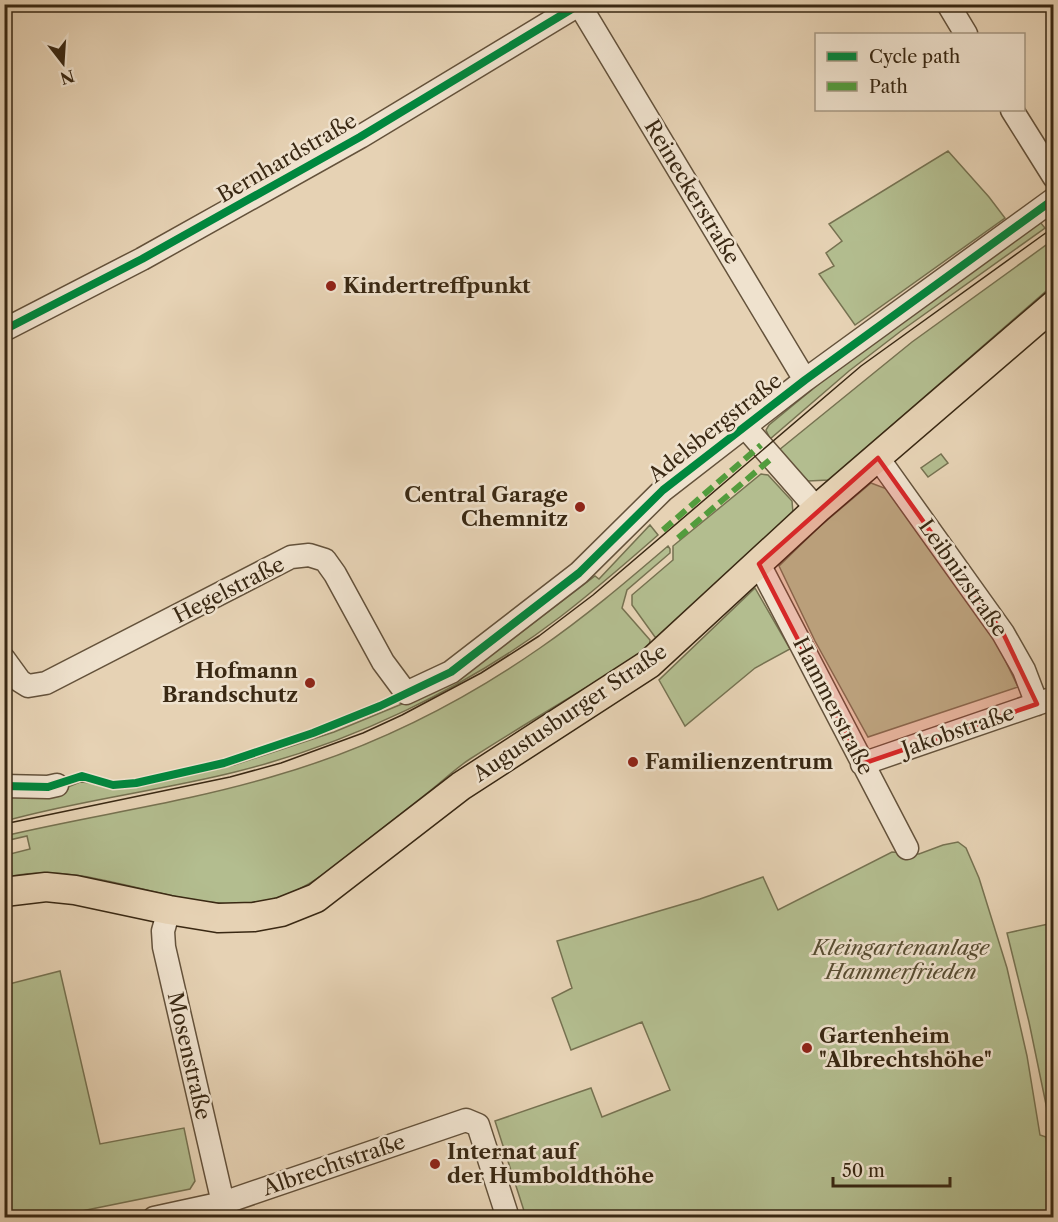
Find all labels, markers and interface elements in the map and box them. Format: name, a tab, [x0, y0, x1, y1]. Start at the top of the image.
north arrow	[33, 33, 93, 93]
legend	[815, 33, 1025, 111]
text: Cycle path	[869, 46, 960, 68]
text: N	[58, 66, 77, 89]
text: Path	[869, 76, 908, 98]
street label: Bernhardstraße	[213, 108, 361, 208]
street label: Reineckerstraße	[640, 115, 745, 268]
place label: Kindertreffpunkt	[343, 273, 531, 298]
marker: Kindertreffpunkt	[324, 279, 338, 293]
street label: Adelsbergstraße	[642, 368, 786, 488]
place label: Central Garage Chemnitz	[404, 482, 568, 531]
marker: Central Garage Chemnitz	[573, 500, 587, 514]
street label: Leibnizstraße	[914, 514, 1013, 641]
street label: Hegelstraße	[169, 551, 288, 628]
street label: Hammerstraße	[788, 633, 879, 779]
street label: Augustusburger Straße	[467, 638, 671, 787]
place label: Hofmann Brandschutz	[162, 658, 299, 707]
marker: Hofmann Brandschutz	[303, 676, 317, 690]
street label: Jakobstraße	[895, 700, 1018, 762]
place label: Familienzentrum	[645, 749, 833, 774]
marker: Familienzentrum	[626, 755, 640, 769]
park label: Kleingartenanlage Hammerfrieden	[811, 935, 990, 984]
street label: Mosenstraße	[163, 990, 216, 1122]
place label: Gartenheim "Albrechtshöhe"	[819, 1023, 992, 1072]
marker: Gartenheim "Albrechtshöhe"	[800, 1041, 814, 1055]
street label: Albrechtstraße	[258, 1128, 408, 1201]
place label: Internat auf der Humboldthöhe	[447, 1139, 654, 1188]
scale bar	[833, 1150, 950, 1188]
marker: Internat auf der Humboldthöhe	[428, 1157, 442, 1171]
text: 50 m	[842, 1160, 885, 1182]

